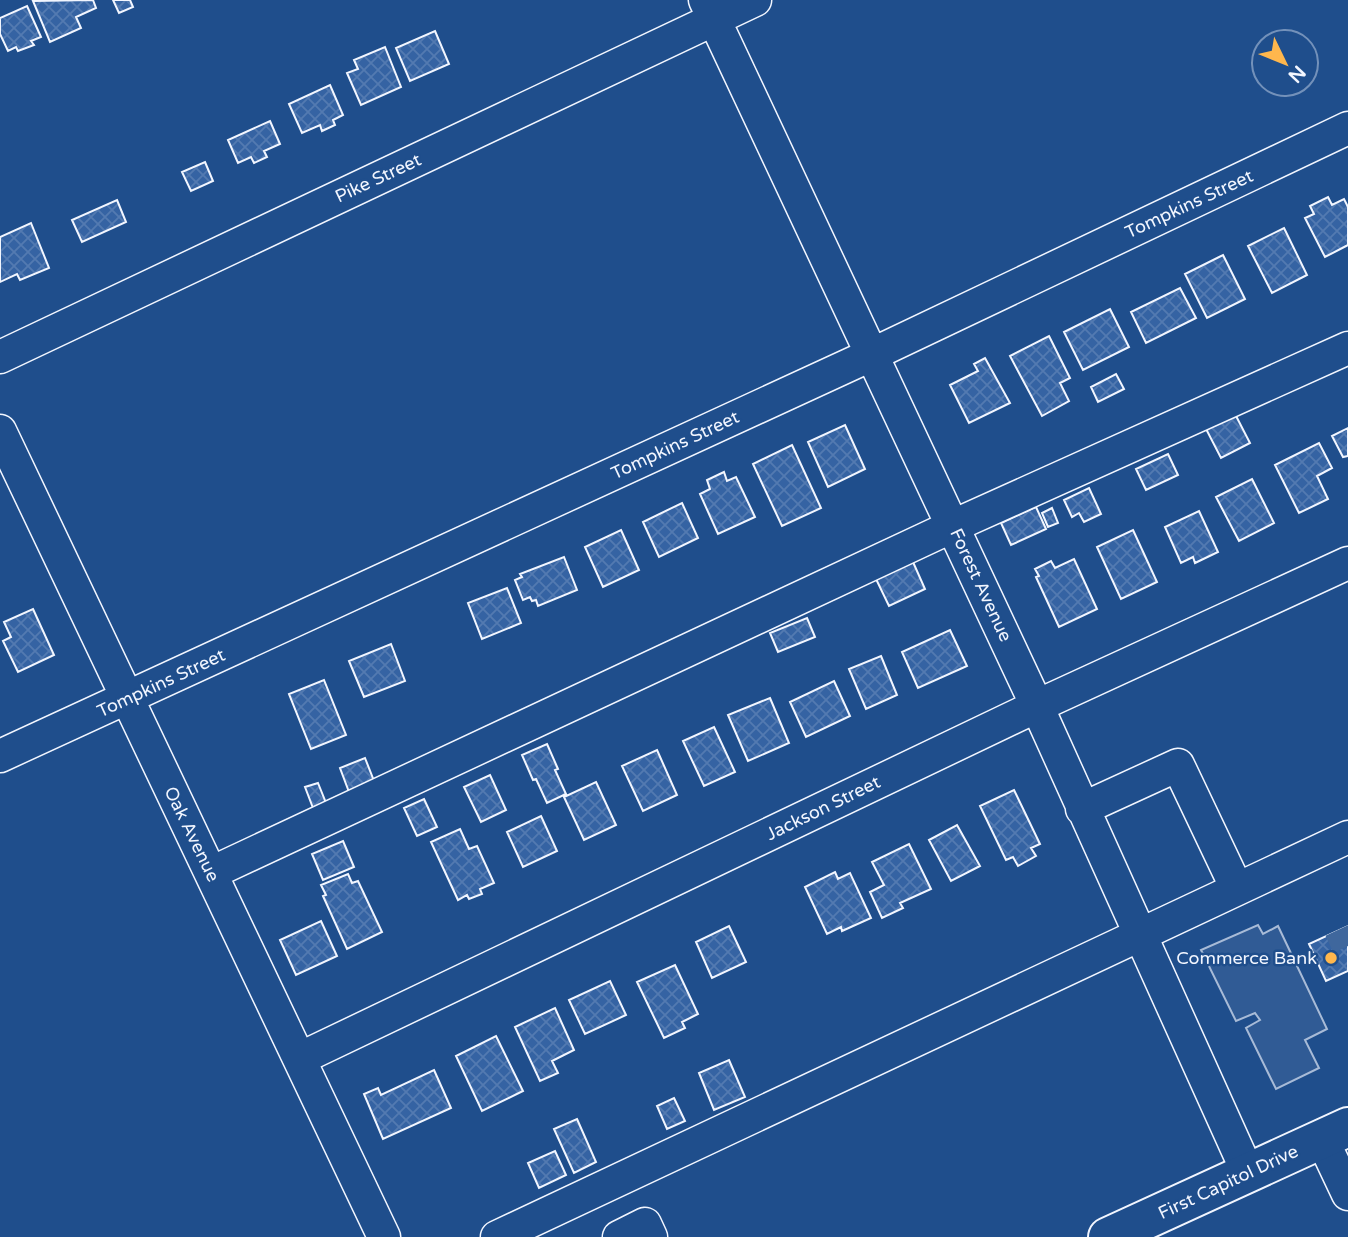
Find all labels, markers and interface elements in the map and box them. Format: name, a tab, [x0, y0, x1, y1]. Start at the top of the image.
north arrow	[1250, 28, 1320, 98]
text: N	[1283, 61, 1310, 87]
street label: Pike Street	[331, 148, 425, 207]
street label: Tompkins Street	[1122, 165, 1257, 243]
street label: Tompkins Street	[608, 406, 743, 484]
street label: Forest Avenue	[945, 525, 1017, 645]
street label: Tompkins Street	[94, 644, 229, 722]
street label: Jackson Street	[762, 771, 884, 845]
street label: Oak Avenue	[159, 783, 225, 885]
place label: Commerce Bank	[1176, 947, 1317, 969]
marker: Commerce Bank	[1323, 950, 1339, 966]
street label: First Capitol Drive	[1155, 1140, 1301, 1224]

